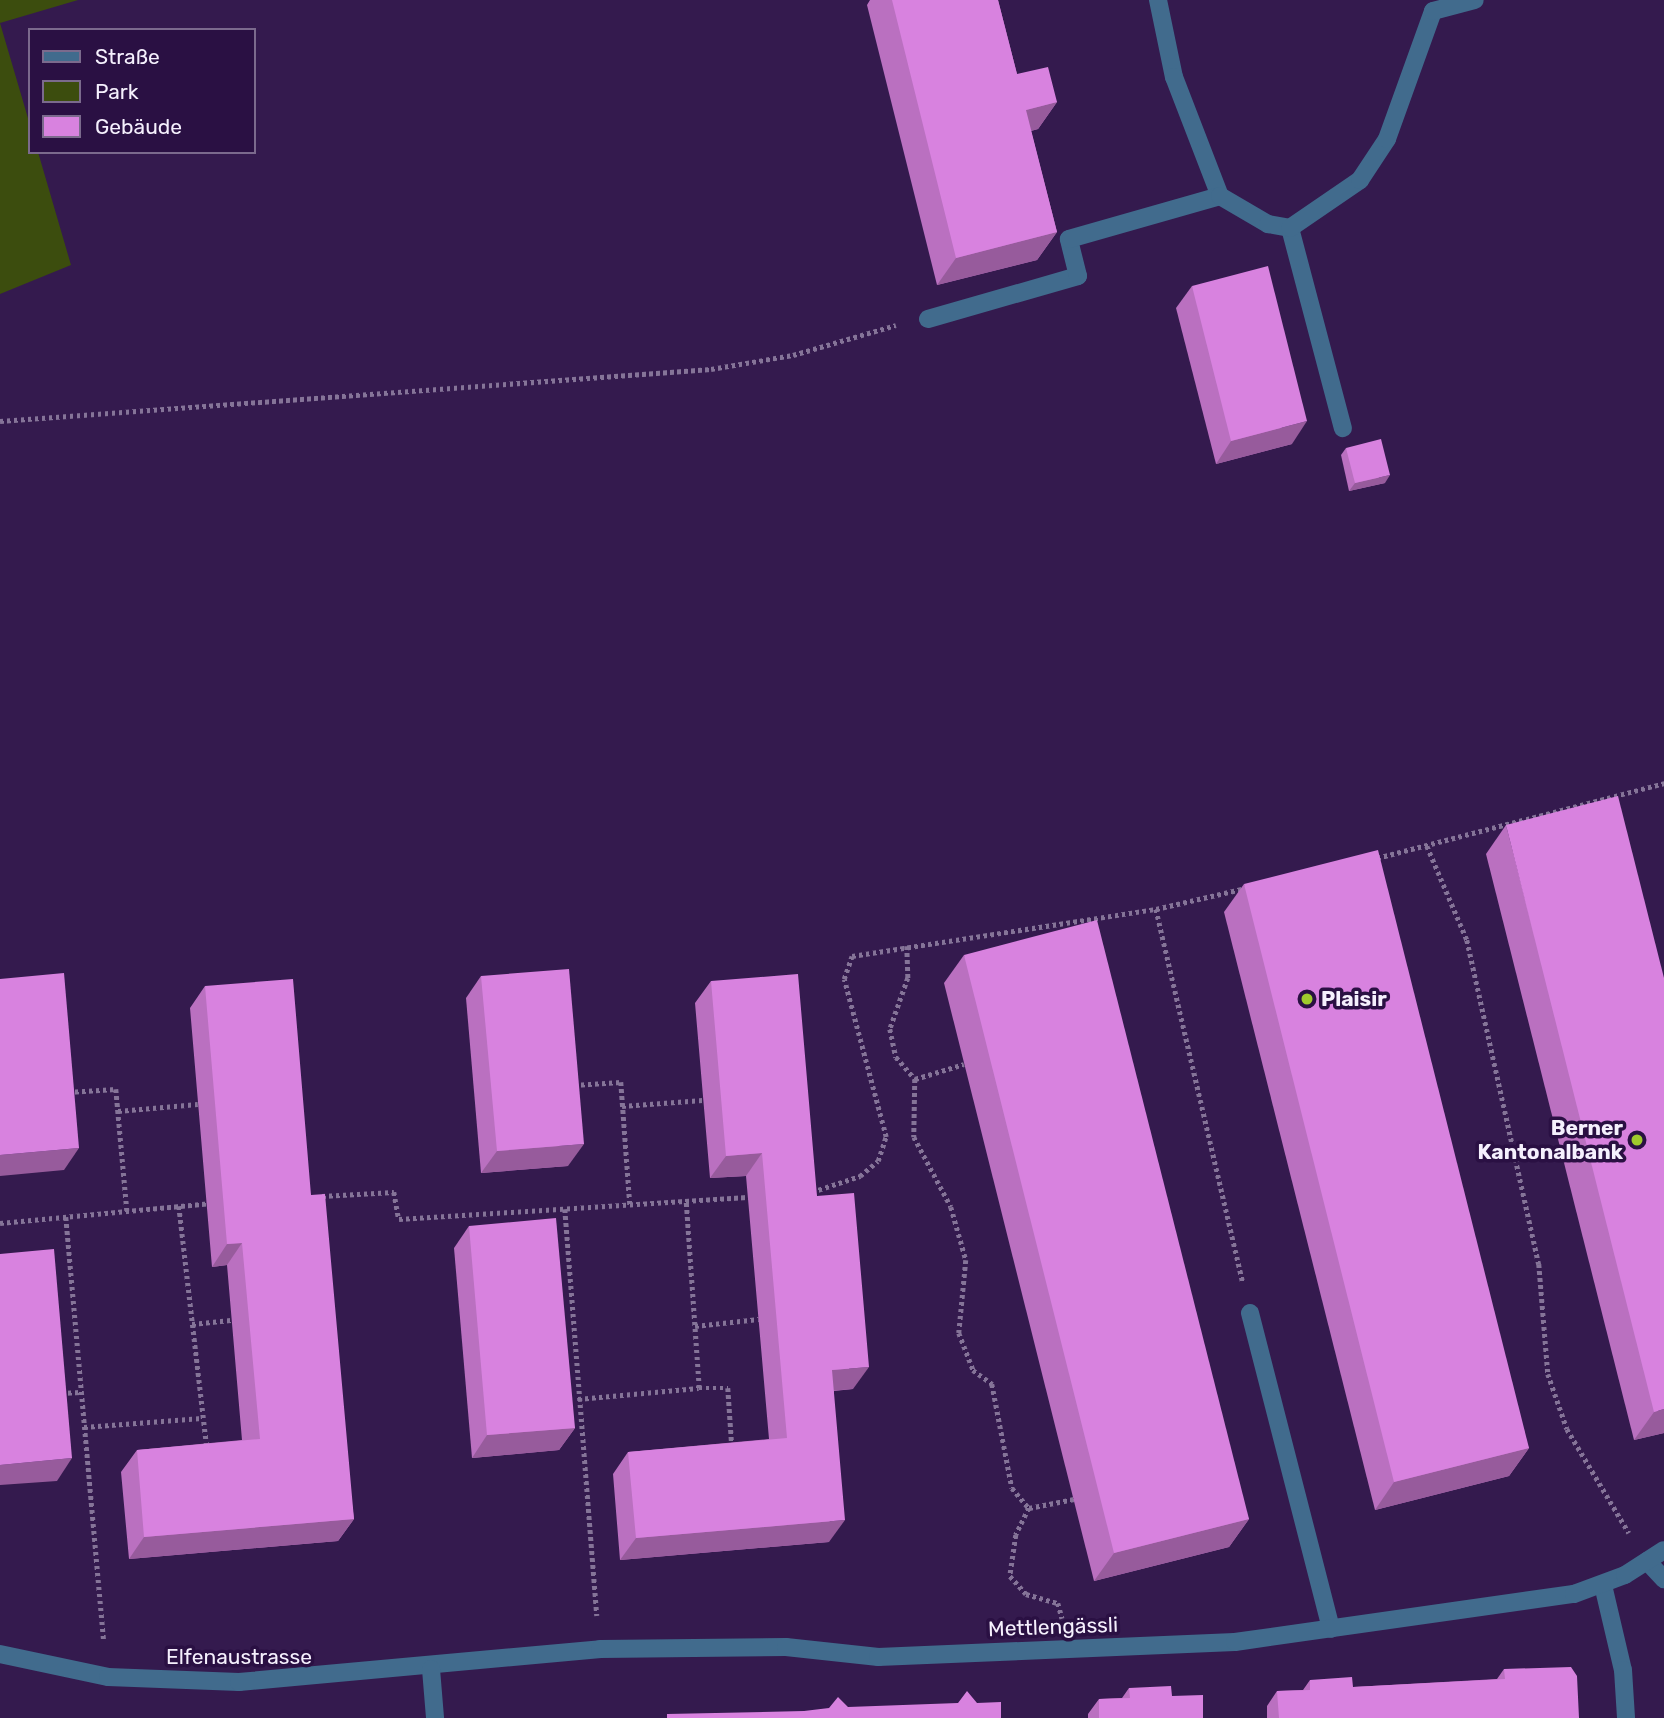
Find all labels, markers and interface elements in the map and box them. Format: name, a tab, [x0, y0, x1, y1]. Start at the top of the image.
legend	[28, 28, 256, 154]
text: Straße	[95, 44, 160, 69]
text: Park	[95, 79, 139, 104]
text: Gebäude	[95, 114, 182, 139]
place label: Plaisir	[1321, 986, 1387, 1012]
marker: Plaisir	[1299, 991, 1315, 1007]
place label: Berner Kantonalbank	[1477, 1115, 1623, 1165]
marker: Berner Kantonalbank	[1629, 1132, 1645, 1148]
street label: Mettlengässli	[988, 1612, 1118, 1642]
street label: Elfenaustrasse	[166, 1644, 312, 1670]

